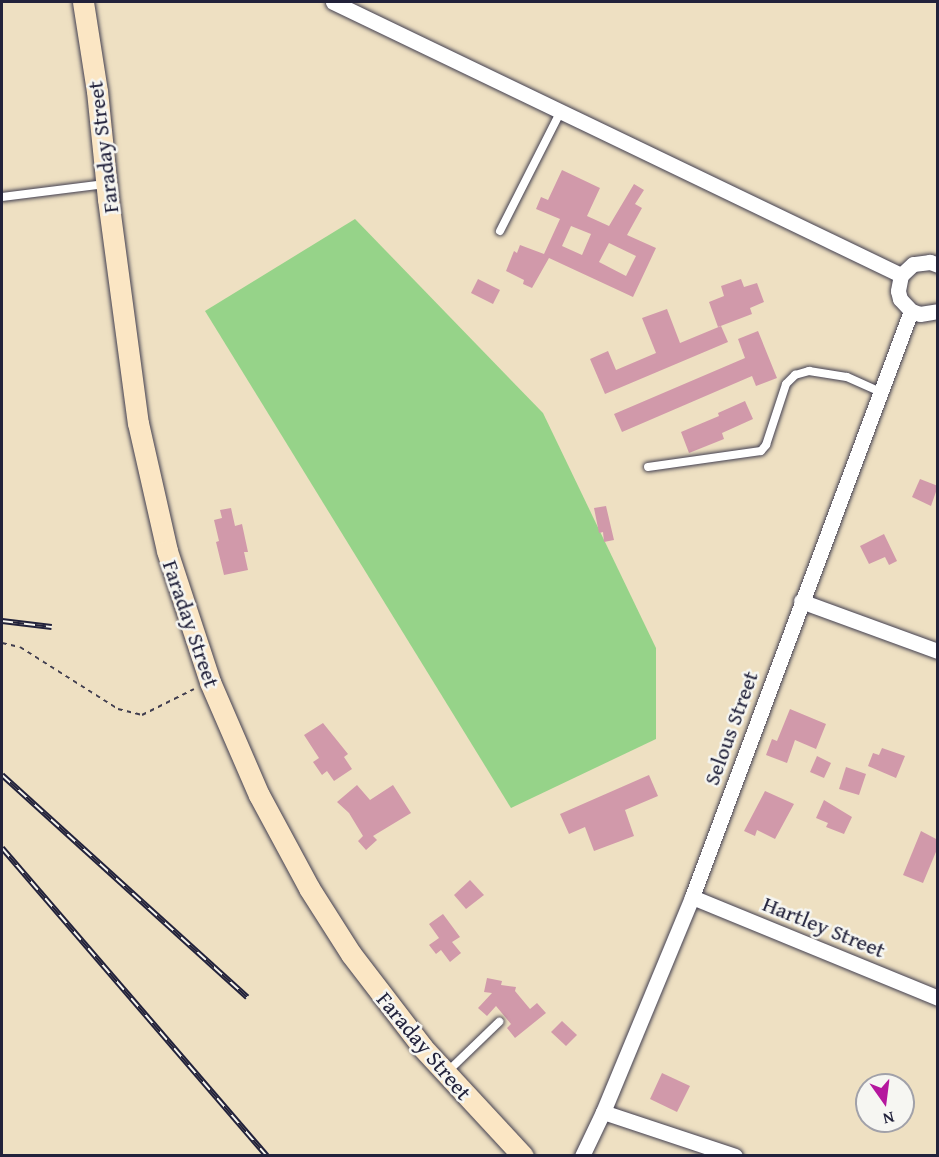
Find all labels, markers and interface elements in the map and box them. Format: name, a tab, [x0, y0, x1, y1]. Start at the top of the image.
street label: Faraday Street	[82, 79, 124, 215]
street label: Faraday Street	[157, 557, 225, 691]
street label: Selous Street	[698, 667, 764, 789]
street label: Hartley Street	[759, 890, 889, 964]
street label: Faraday Street	[371, 987, 477, 1105]
north arrow	[855, 1073, 915, 1133]
text: N	[881, 1106, 897, 1131]

